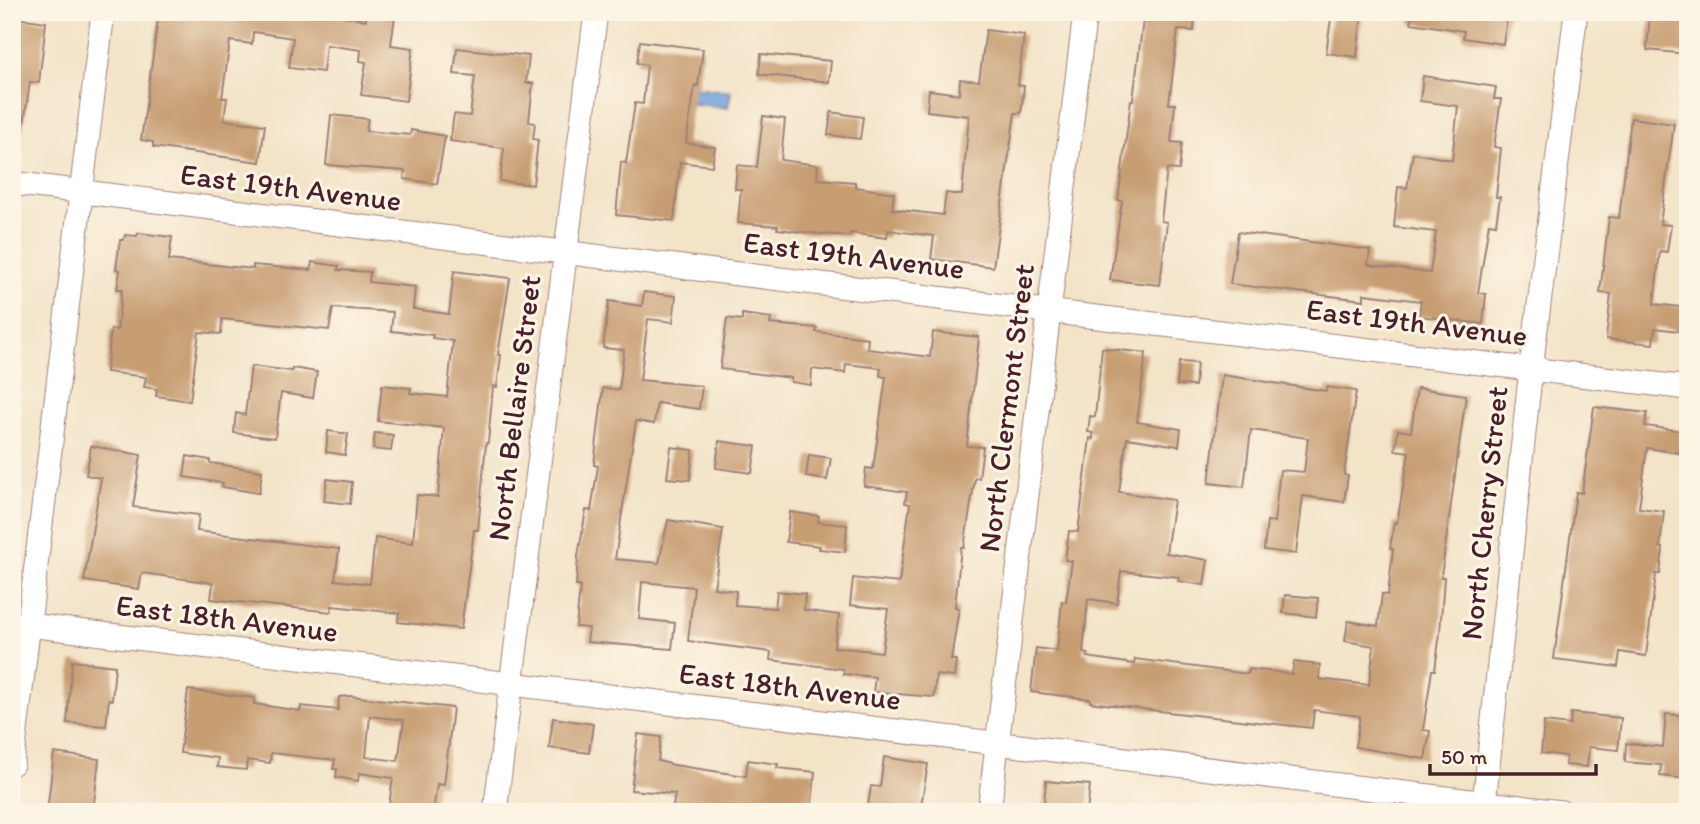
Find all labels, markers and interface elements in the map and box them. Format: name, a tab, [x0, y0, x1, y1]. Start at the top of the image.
street label: East 19th Avenue	[178, 155, 404, 219]
street label: East 19th Avenue	[741, 223, 967, 287]
street label: North Clermont Street	[970, 262, 1042, 554]
street label: North Bellaire Street	[479, 273, 549, 543]
street label: East 19th Avenue	[1304, 290, 1530, 354]
street label: North Cherry Street	[1452, 384, 1516, 642]
street label: East 18th Avenue	[114, 586, 340, 650]
street label: East 18th Avenue	[677, 654, 903, 718]
scale bar	[1430, 733, 1597, 777]
text: 50 m	[1441, 744, 1488, 769]

